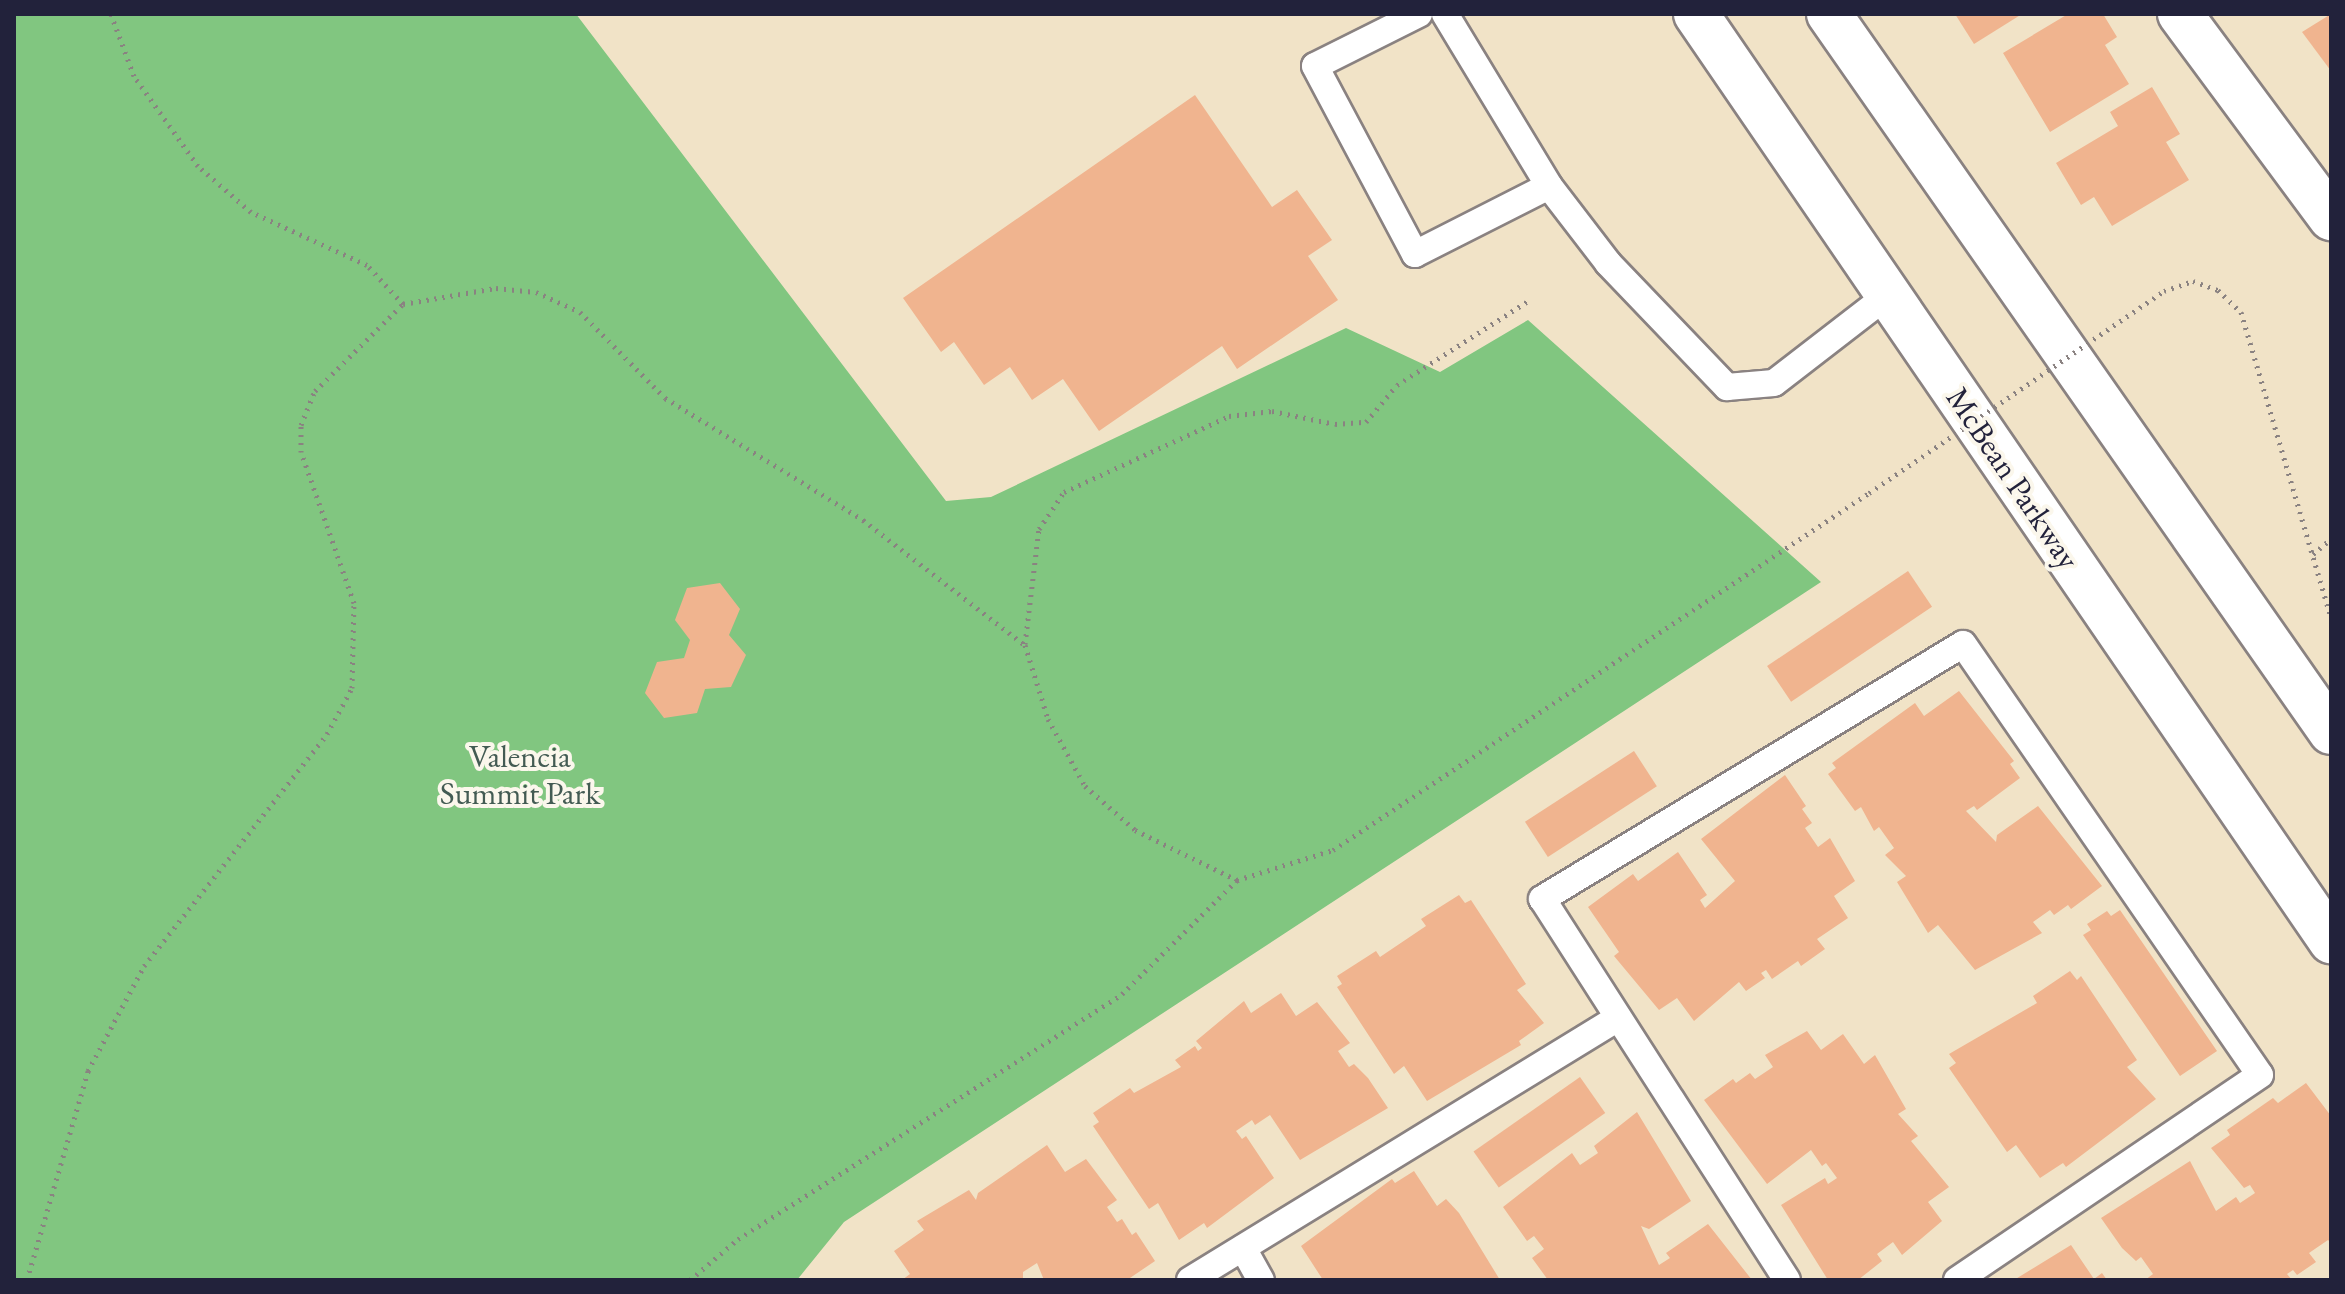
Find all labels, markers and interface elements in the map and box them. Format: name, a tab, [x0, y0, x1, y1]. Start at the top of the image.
street label: McBean Parkway	[1938, 380, 2088, 576]
park label: Valencia Summit Park	[440, 738, 600, 813]

